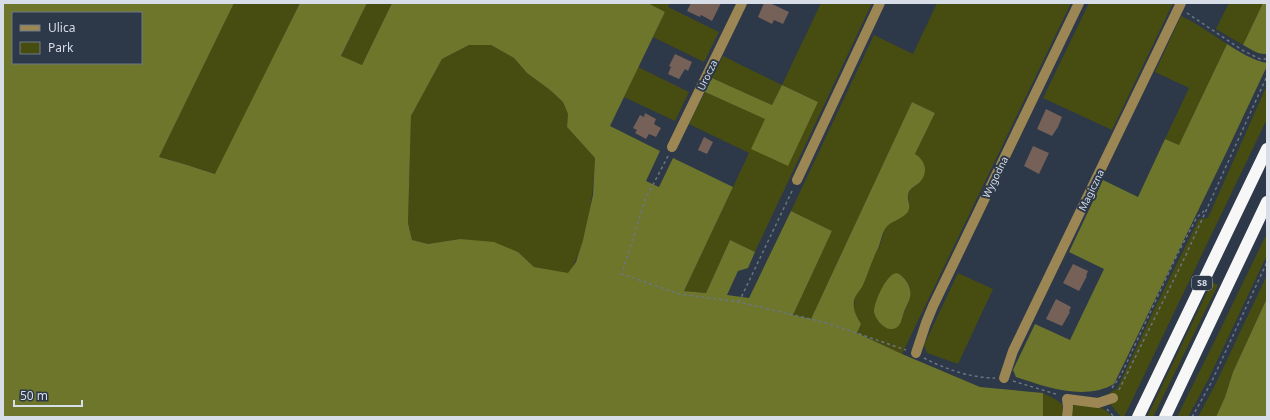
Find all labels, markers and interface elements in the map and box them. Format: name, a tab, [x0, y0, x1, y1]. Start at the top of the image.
legend	[12, 12, 142, 64]
text: Ulica	[48, 19, 75, 36]
text: Park	[48, 39, 74, 56]
street label: Urocza	[694, 57, 720, 93]
street label: Wygodna	[979, 154, 1011, 200]
street label: Magiczna	[1075, 167, 1107, 213]
road number: S8	[1192, 276, 1212, 290]
scale bar	[14, 382, 82, 408]
text: 50 m	[20, 387, 48, 404]

